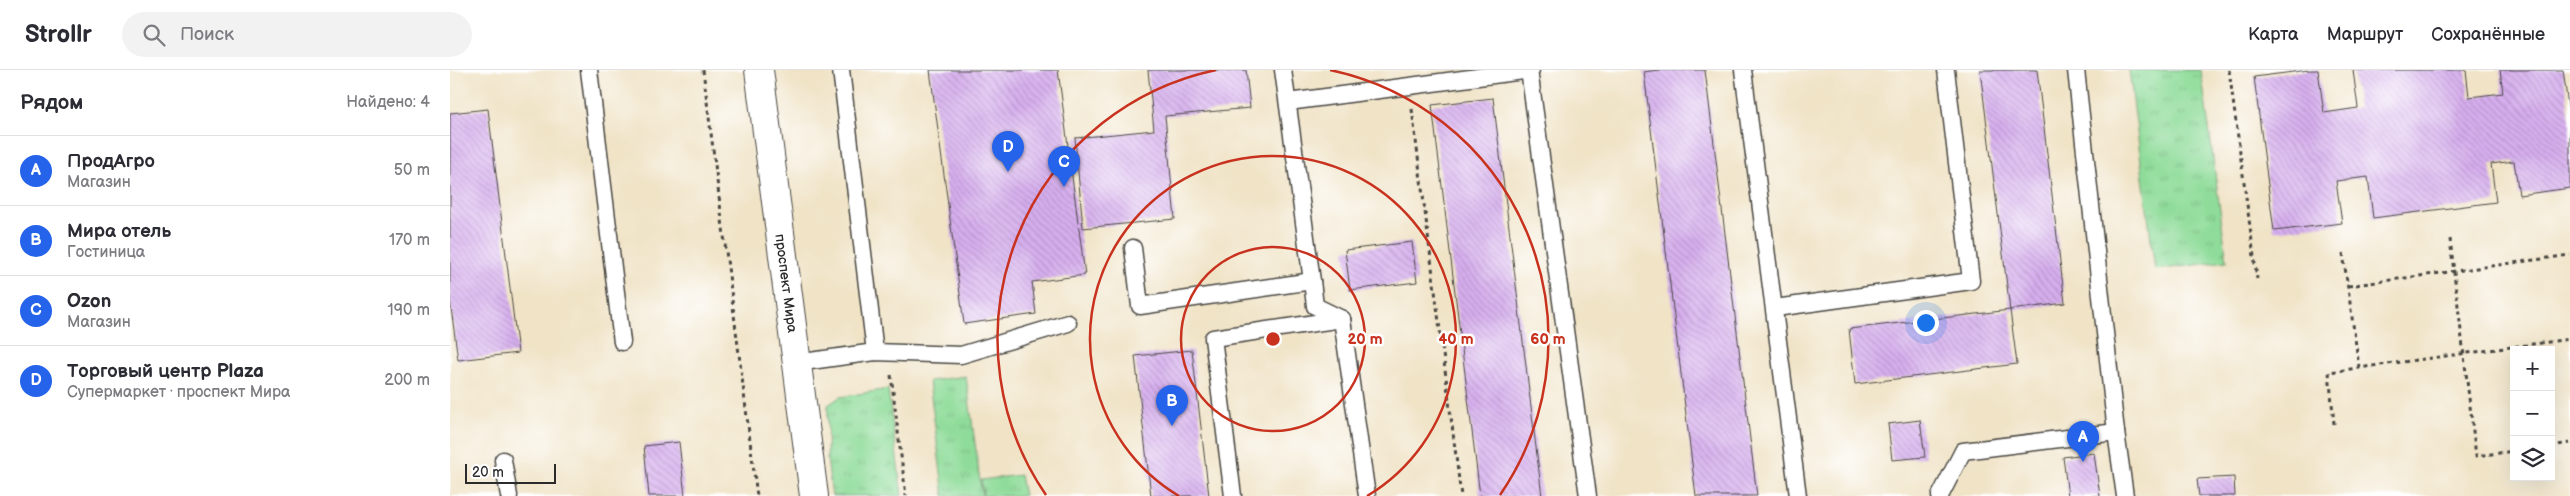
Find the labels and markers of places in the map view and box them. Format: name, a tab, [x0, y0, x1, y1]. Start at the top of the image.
pin: D	[992, 131, 1024, 172]
pin: C	[1048, 146, 1080, 187]
centre of rings	[1264, 330, 1282, 348]
pin: B	[1156, 385, 1188, 426]
pin: A	[2067, 421, 2099, 462]

